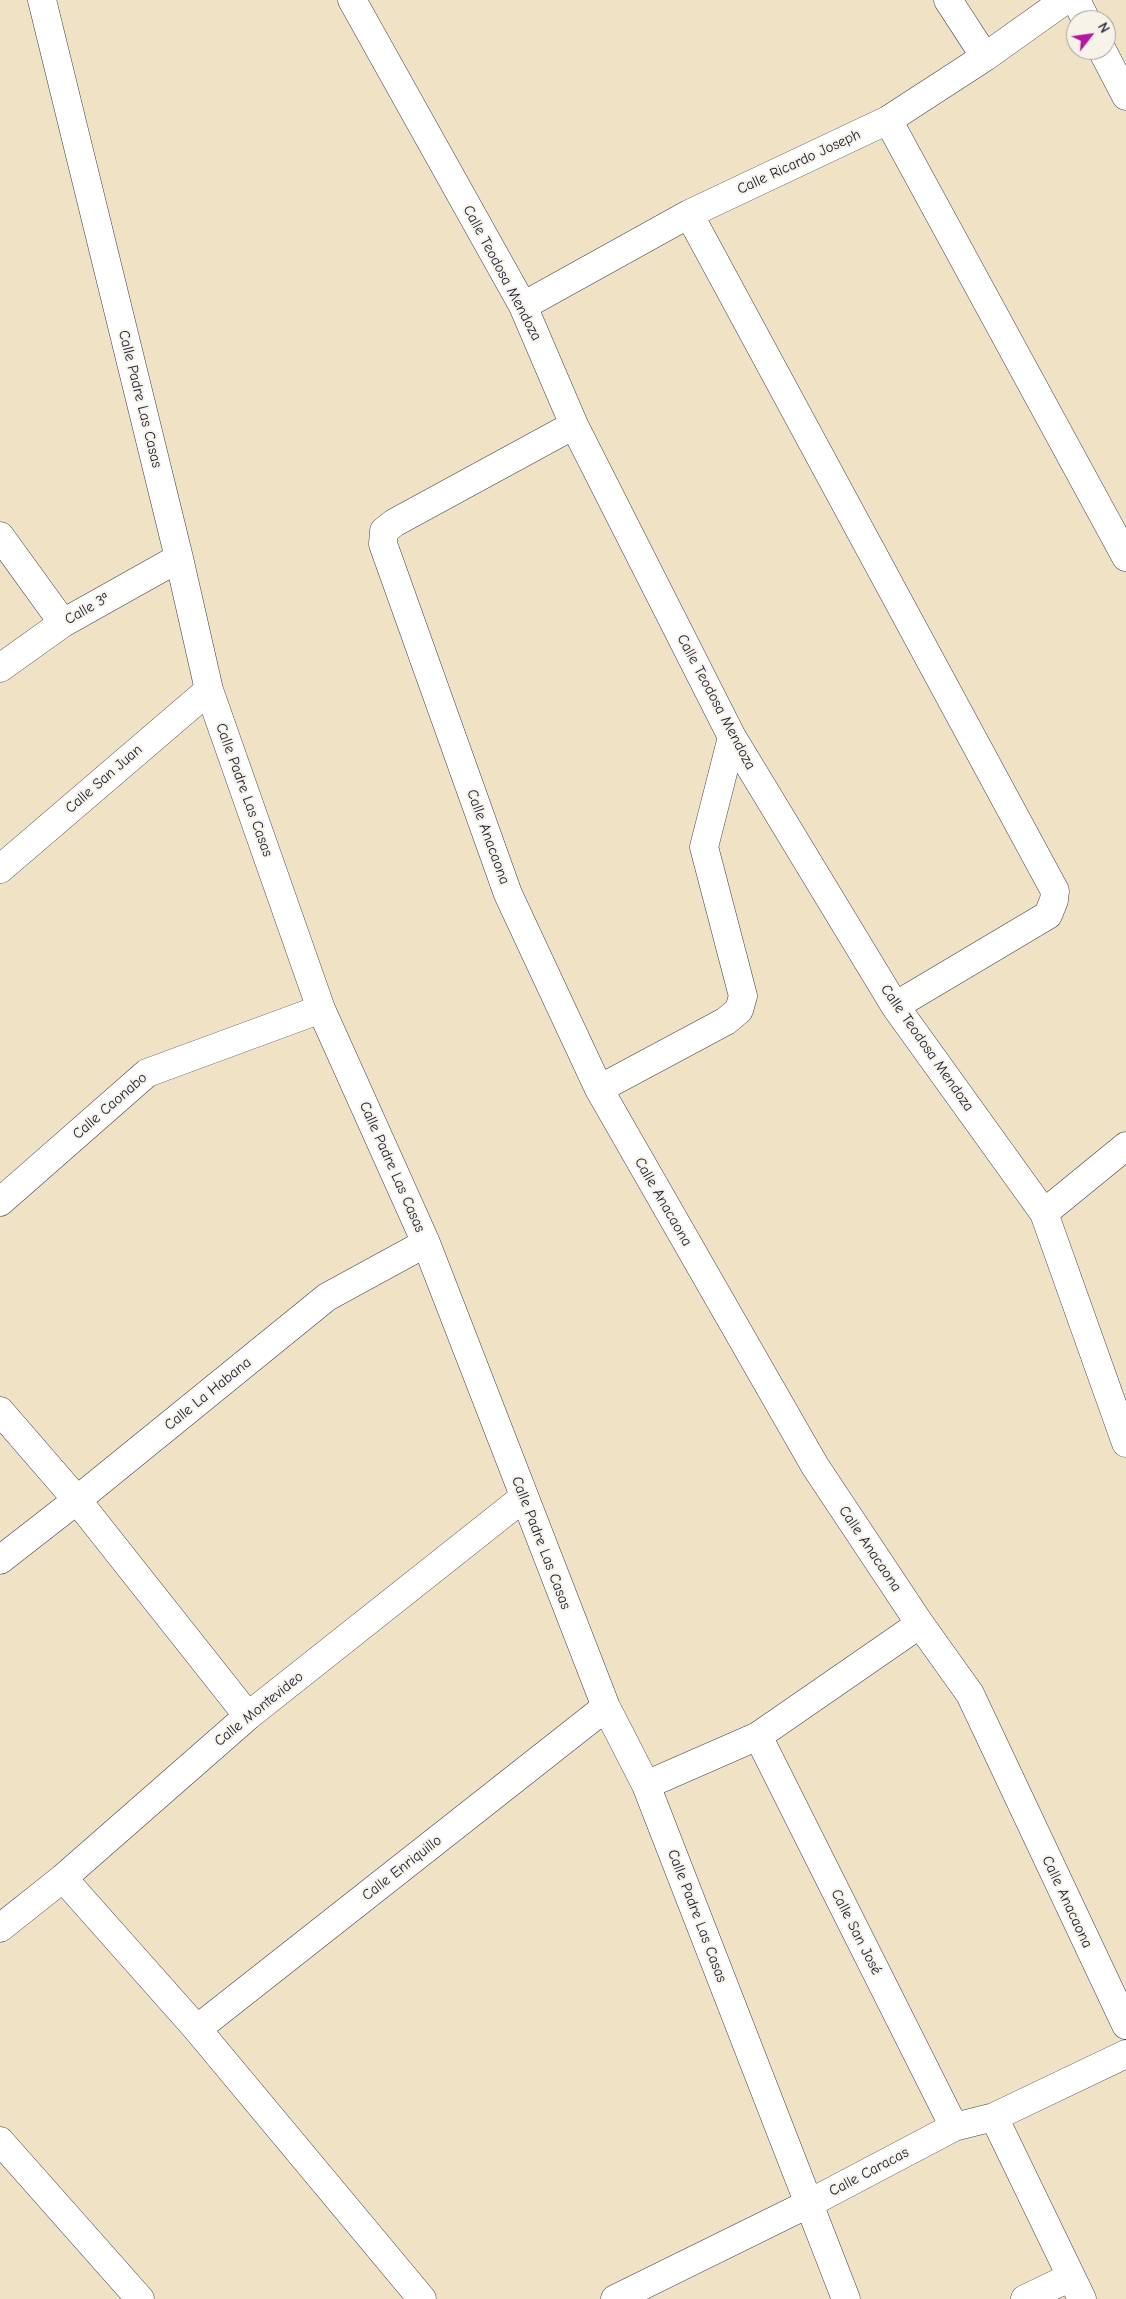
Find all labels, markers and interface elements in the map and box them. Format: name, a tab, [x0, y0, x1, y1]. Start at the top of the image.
north arrow	[1066, 10, 1116, 60]
text: N	[1094, 20, 1113, 36]
street label: Calle Ricardo Joseph	[734, 125, 864, 199]
street label: Calle Teodosa Mendoza	[459, 202, 545, 344]
street label: Calle Padre Las Casas	[114, 328, 166, 470]
street label: Calle 3ª	[62, 589, 112, 629]
street label: Calle Teodosa Mendoza	[673, 631, 759, 773]
street label: Calle Padre Las Casas	[211, 721, 277, 859]
street label: Calle San Juan	[62, 741, 146, 817]
street label: Calle Anacaona	[462, 787, 514, 887]
street label: Calle Teodosa Mendoza	[876, 981, 978, 1115]
street label: Calle Caonabo	[69, 1069, 151, 1143]
street label: Calle Padre Las Casas	[355, 1099, 429, 1235]
street label: Calle Anacaona	[630, 1154, 696, 1250]
street label: Calle La Habana	[161, 1354, 255, 1434]
street label: Calle Padre Las Casas	[507, 1474, 575, 1612]
street label: Calle Anacaona	[835, 1503, 905, 1595]
street label: Calle Montevideo	[211, 1668, 307, 1750]
street label: Calle Enriquillo	[359, 1831, 445, 1905]
street label: Calle Padre Las Casas	[663, 1847, 731, 1985]
street label: Calle Anacaona	[1038, 1853, 1096, 1951]
street label: Calle San José	[827, 1886, 885, 1978]
street label: Calle Caracas	[826, 2143, 912, 2201]

